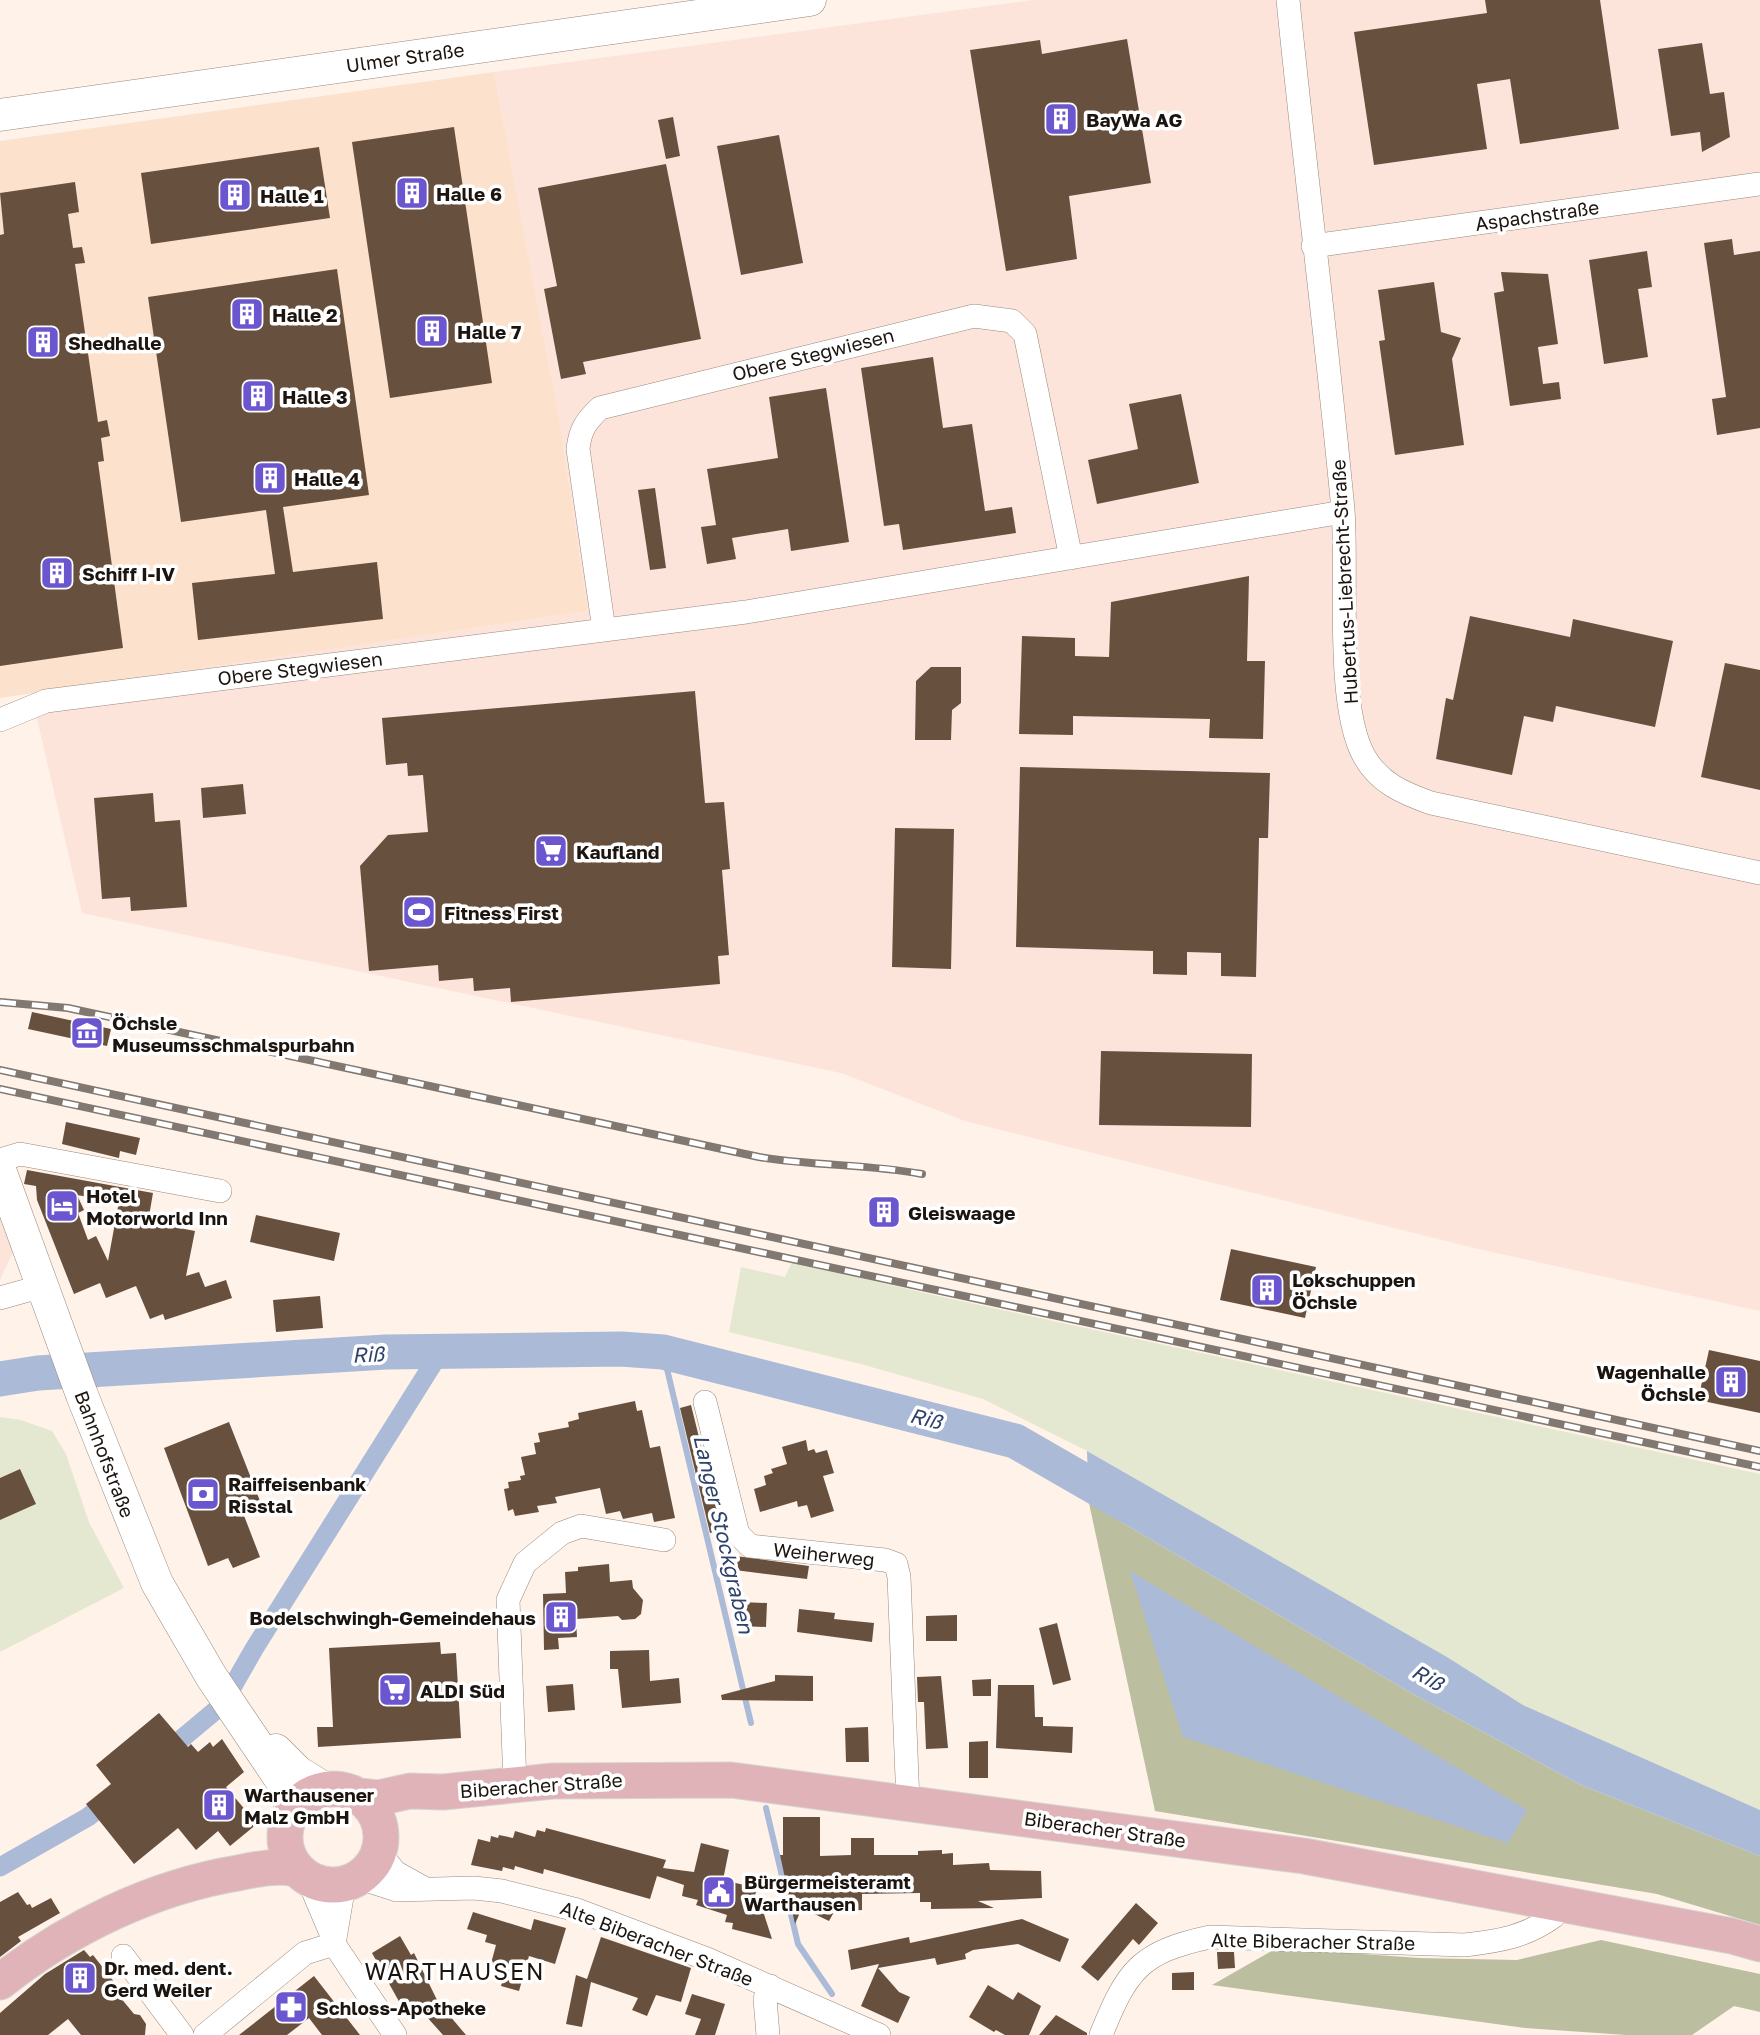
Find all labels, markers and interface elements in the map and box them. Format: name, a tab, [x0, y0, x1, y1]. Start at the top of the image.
street label: Ulmer Straße	[344, 37, 466, 77]
building icon: BayWa AG	[1042, 100, 1080, 138]
place label: BayWa AG	[1086, 108, 1182, 131]
building icon: Halle 6	[393, 174, 431, 212]
building icon: Halle 1	[216, 176, 254, 214]
place label: Halle 6	[436, 182, 502, 205]
place label: Halle 1	[260, 184, 324, 207]
street label: Aspachstraße	[1474, 195, 1600, 235]
building icon: Halle 2	[228, 295, 266, 333]
place label: Halle 2	[272, 303, 338, 326]
building icon: Halle 7	[413, 312, 451, 350]
place label: Halle 7	[457, 320, 521, 343]
building icon: Shedhalle	[24, 323, 62, 361]
street label: Obere Stegwiesen	[730, 323, 896, 385]
place label: Shedhalle	[68, 331, 161, 354]
building icon: Halle 3	[239, 377, 277, 415]
place label: Halle 3	[282, 385, 348, 408]
building icon: Halle 4	[251, 459, 289, 497]
street label: Hubertus-Liebrecht-Straße	[1326, 459, 1362, 705]
place label: Halle 4	[294, 467, 360, 490]
building icon: Schiff I-IV	[38, 554, 76, 592]
place label: Schiff I-IV	[82, 562, 175, 585]
street label: Obere Stegwiesen	[216, 646, 384, 690]
supermarket icon: Kaufland	[532, 832, 570, 870]
place label: Kaufland	[576, 840, 659, 863]
sports icon: Fitness First	[400, 893, 438, 931]
place label: Fitness First	[444, 901, 559, 924]
place label: Öchsle Museumsschmalspurbahn	[112, 1011, 354, 1056]
museum icon: Öchsle Museumsschmalspurbahn	[68, 1014, 106, 1052]
place label: Hotel Motorworld Inn	[86, 1184, 228, 1229]
hotel icon: Hotel Motorworld Inn	[43, 1187, 81, 1225]
building icon: Gleiswaage	[865, 1193, 903, 1231]
place label: Gleiswaage	[908, 1201, 1015, 1224]
place label: Lokschuppen Öchsle	[1292, 1268, 1416, 1313]
building icon: Lokschuppen Öchsle	[1248, 1271, 1286, 1309]
water label: Riß	[351, 1340, 387, 1368]
place label: Wagenhalle Öchsle	[1596, 1360, 1706, 1405]
building icon: Wagenhalle Öchsle	[1712, 1363, 1750, 1401]
street label: Bahnhofstraße	[70, 1387, 140, 1521]
water label: Riß	[907, 1402, 946, 1435]
water label: Langer Stockgraben	[688, 1432, 760, 1637]
place label: Raiffeisenbank Risstal	[228, 1472, 366, 1517]
bank icon: Raiffeisenbank Risstal	[184, 1475, 222, 1513]
street label: Weiherweg	[772, 1537, 876, 1571]
building icon: Bodelschwingh-Gemeindehaus	[542, 1598, 580, 1636]
place label: Bodelschwingh-Gemeindehaus	[249, 1606, 536, 1629]
water label: Riß	[1408, 1658, 1450, 1697]
supermarket icon: ALDI Süd	[376, 1671, 414, 1709]
place label: ALDI Süd	[420, 1679, 505, 1702]
street label: Biberacher Straße	[459, 1768, 623, 1802]
place label: Warthausener Malz GmbH	[244, 1783, 375, 1828]
building icon: Warthausener Malz GmbH	[200, 1786, 238, 1824]
street label: Biberacher Straße	[1023, 1806, 1187, 1852]
place label: Bürgermeisteramt Warthausen	[744, 1870, 911, 1915]
public building icon: Bürgermeisteramt Warthausen	[700, 1873, 738, 1911]
street label: Alte Biberacher Straße	[557, 1896, 757, 1990]
street label: Alte Biberacher Straße	[1211, 1928, 1415, 1954]
place label: Dr. med. dent. Gerd Weiler	[104, 1956, 233, 2001]
district label: WARTHAUSEN	[365, 1957, 546, 1985]
building icon: Dr. med. dent. Gerd Weiler	[61, 1959, 99, 1997]
pharmacy icon: Schloss-Apotheke	[272, 1988, 310, 2026]
place label: Schloss-Apotheke	[316, 1996, 486, 2019]

